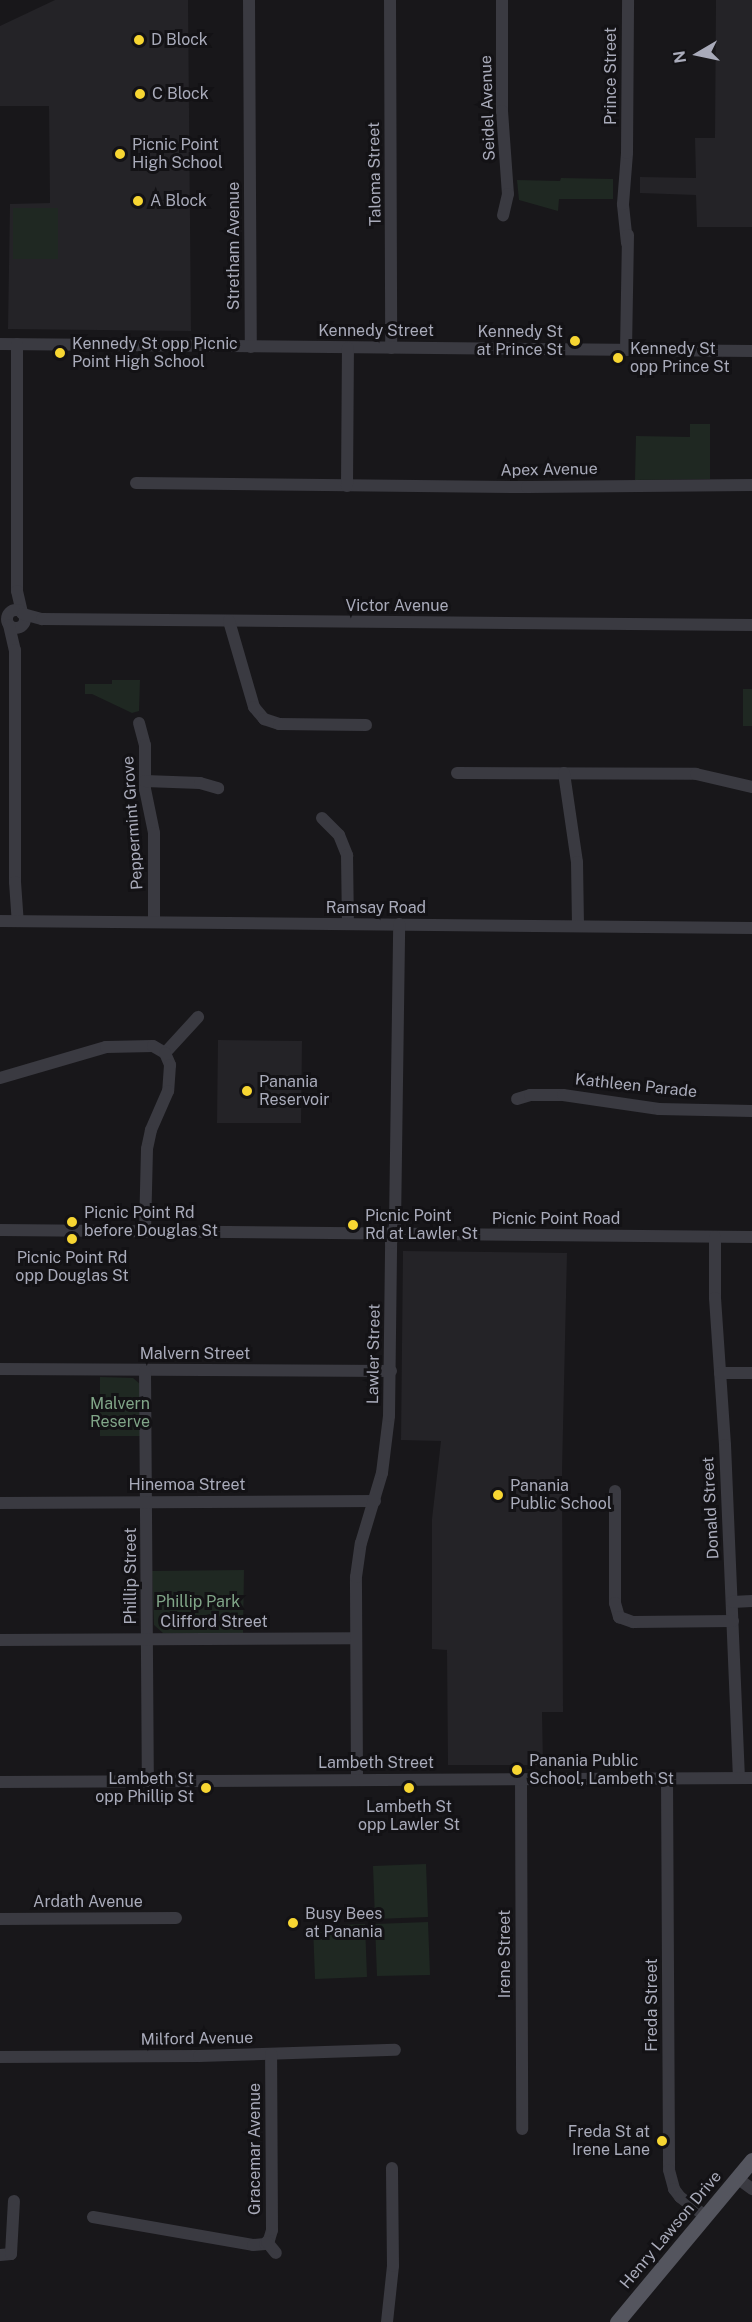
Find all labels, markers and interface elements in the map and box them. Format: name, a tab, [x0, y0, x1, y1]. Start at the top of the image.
north arrow	[668, 24, 728, 84]
street label: Prince Street	[601, 27, 621, 125]
place label: D Block	[151, 30, 208, 50]
marker: D Block	[132, 33, 146, 47]
text: N	[669, 49, 690, 65]
street label: Seidel Avenue	[477, 55, 499, 161]
place label: C Block	[152, 84, 209, 104]
marker: C Block	[133, 87, 147, 101]
street label: Taloma Street	[364, 122, 386, 226]
place label: Picnic Point High School	[132, 135, 223, 173]
marker: Picnic Point High School	[113, 147, 127, 161]
street label: Stretham Avenue	[224, 182, 244, 310]
place label: A Block	[150, 191, 207, 211]
marker: A Block	[131, 194, 145, 208]
street label: Kennedy Street	[318, 321, 434, 341]
place label: Kennedy St at Prince St	[476, 322, 563, 360]
place label: Kennedy St opp Picnic Point High School	[72, 334, 238, 372]
marker: Kennedy St at Prince St	[568, 334, 582, 348]
place label: Kennedy St opp Prince St	[630, 339, 730, 377]
marker: Kennedy St opp Picnic Point High School	[53, 346, 67, 360]
marker: Kennedy St opp Prince St	[611, 351, 625, 365]
street label: Apex Avenue	[500, 460, 598, 480]
street label: Victor Avenue	[345, 596, 449, 616]
street label: Peppermint Grove	[119, 755, 147, 891]
street label: Ramsay Road	[326, 898, 426, 918]
street label: Kathleen Parade	[574, 1070, 698, 1102]
place label: Panania Reservoir	[259, 1072, 329, 1110]
marker: Panania Reservoir	[240, 1084, 254, 1098]
place label: Picnic Point Rd before Douglas St	[84, 1203, 218, 1241]
place label: Picnic Point Rd at Lawler St	[365, 1206, 478, 1244]
street label: Picnic Point Road	[492, 1209, 620, 1229]
marker: Picnic Point Rd before Douglas St	[65, 1215, 79, 1229]
marker: Picnic Point Rd at Lawler St	[346, 1218, 360, 1232]
marker: Picnic Point Rd opp Douglas St	[65, 1232, 79, 1246]
place label: Picnic Point Rd opp Douglas St	[15, 1248, 129, 1286]
street label: Lawler Street	[364, 1304, 384, 1404]
street label: Malvern Street	[140, 1344, 250, 1364]
park label: Malvern Reserve	[90, 1394, 150, 1432]
street label: Donald Street	[699, 1456, 723, 1560]
street label: Hinemoa Street	[129, 1475, 245, 1495]
place label: Panania Public School	[510, 1476, 612, 1514]
marker: Panania Public School	[491, 1488, 505, 1502]
street label: Phillip Street	[121, 1527, 141, 1625]
park label: Phillip Park	[156, 1592, 240, 1612]
street label: Clifford Street	[160, 1612, 268, 1632]
place label: Panania Public School, Lambeth St	[529, 1751, 674, 1789]
street label: Lambeth Street	[318, 1753, 434, 1773]
marker: Panania Public School, Lambeth St	[510, 1763, 524, 1777]
place label: Lambeth St opp Phillip St	[95, 1769, 194, 1807]
marker: Lambeth St opp Phillip St	[199, 1781, 213, 1795]
marker: Lambeth St opp Lawler St	[402, 1781, 416, 1795]
place label: Lambeth St opp Lawler St	[358, 1797, 460, 1835]
street label: Ardath Avenue	[33, 1892, 143, 1912]
place label: Busy Bees at Panania	[305, 1904, 383, 1942]
street label: Irene Street	[495, 1910, 515, 1998]
marker: Busy Bees at Panania	[286, 1916, 300, 1930]
street label: Freda Street	[642, 1958, 662, 2052]
street label: Milford Avenue	[141, 2028, 253, 2050]
street label: Gracemar Avenue	[245, 2083, 265, 2215]
place label: Freda St at Irene Lane	[568, 2122, 650, 2160]
marker: Freda St at Irene Lane	[655, 2134, 669, 2148]
street label: Henry Lawson Drive	[616, 2167, 726, 2293]

